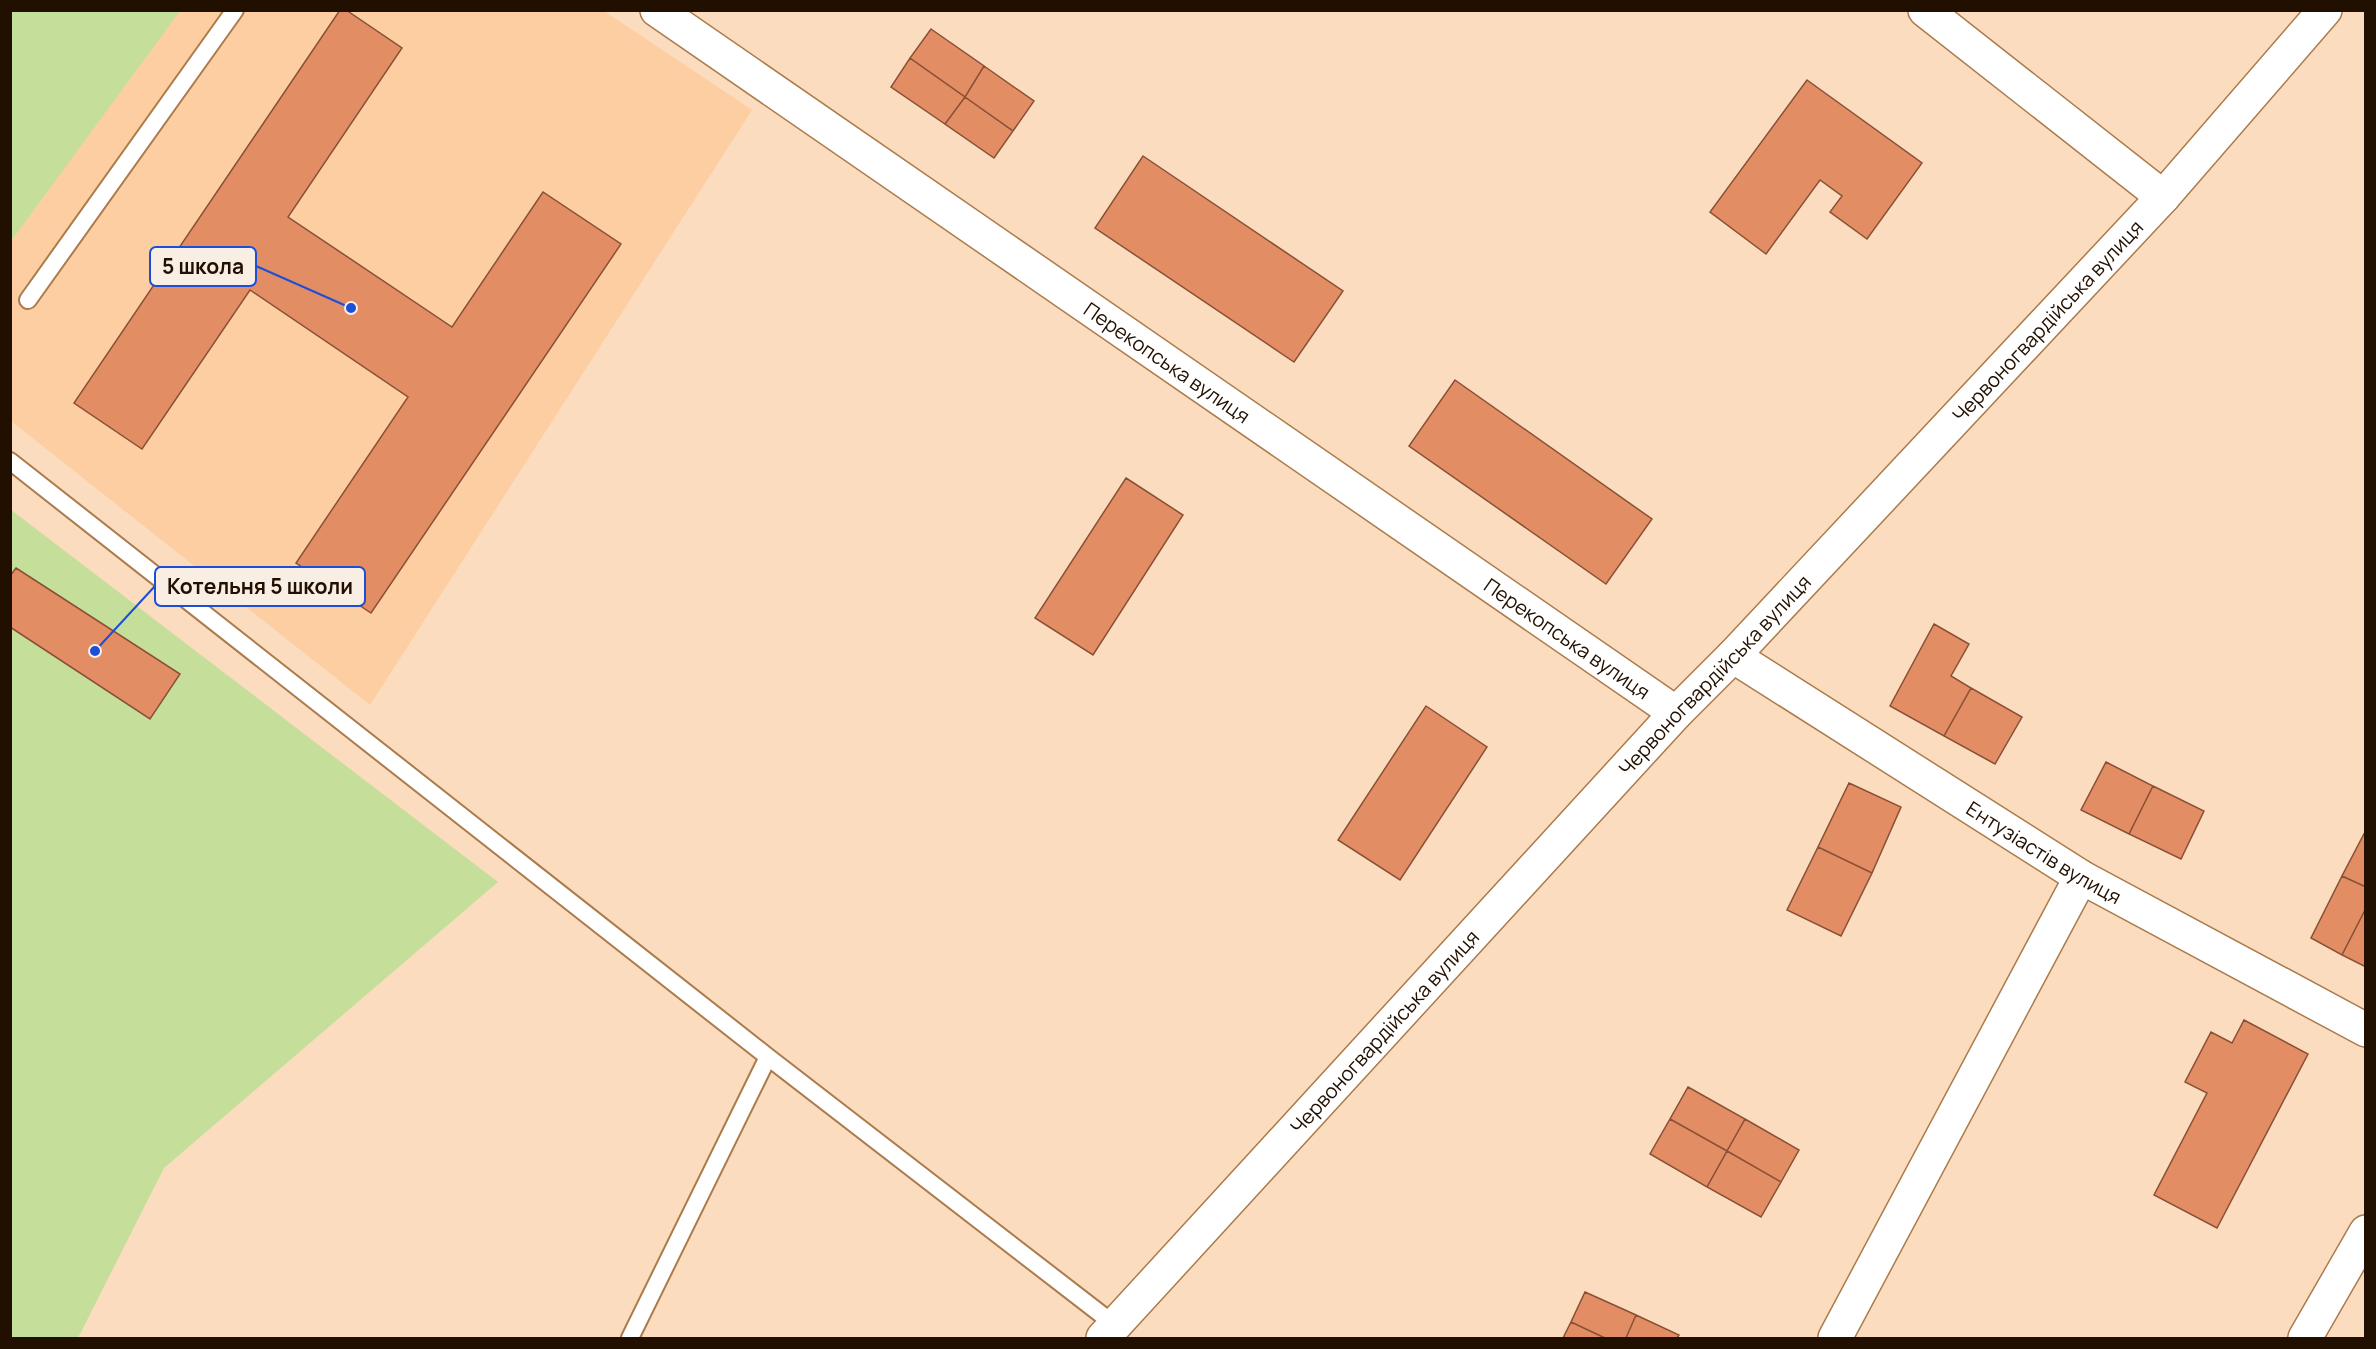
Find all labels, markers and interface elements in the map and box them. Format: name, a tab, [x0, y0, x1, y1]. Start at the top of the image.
street label: Червоногвардійська вулиця	[1946, 214, 2149, 428]
callout: 5 школа	[150, 247, 256, 286]
text: 5 школа	[162, 252, 244, 280]
street label: Перекопська вулиця	[1079, 295, 1256, 429]
callout: Котельня 5 школи	[155, 567, 365, 606]
street label: Червоногвардійська вулиця	[1612, 568, 1816, 781]
street label: Перекопська вулиця	[1479, 571, 1656, 705]
text: Котельня 5 школи	[167, 572, 353, 600]
street label: Ентузіастів вулиця	[1962, 794, 2127, 910]
street label: Червоногвардійська вулиця	[1284, 924, 1485, 1139]

